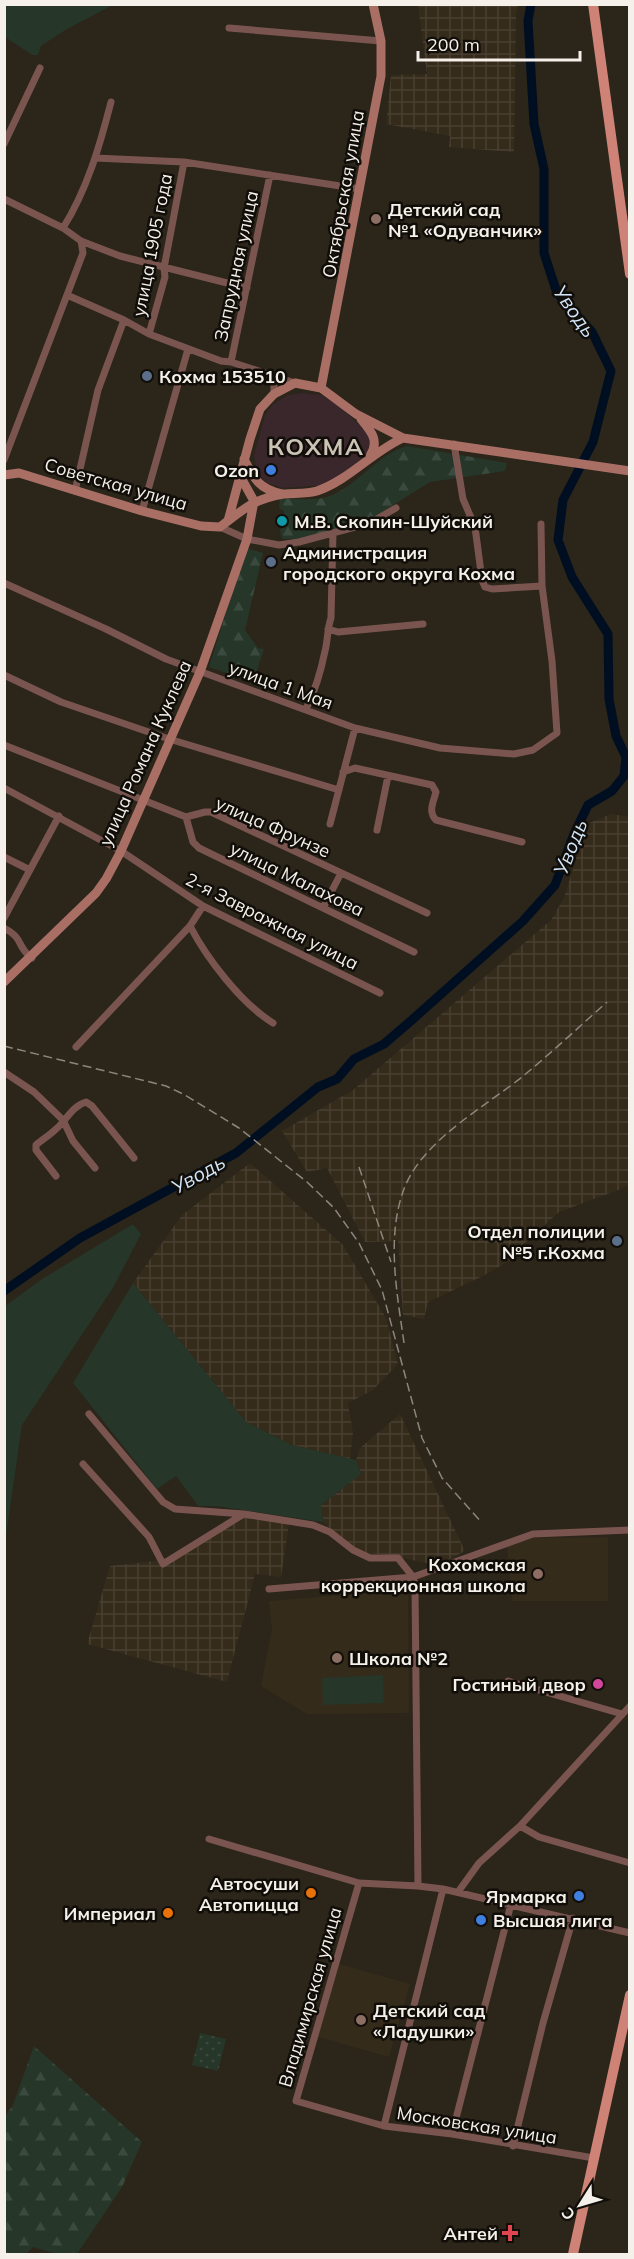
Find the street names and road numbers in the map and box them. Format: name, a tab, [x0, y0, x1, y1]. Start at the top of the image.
street label: Октябрьская улица	[317, 108, 369, 280]
street label: улица 1905 года	[127, 171, 177, 319]
street label: Запрудная улица	[209, 189, 263, 343]
street label: Советская улица	[42, 453, 190, 515]
street label: улица 1 Мая	[226, 656, 336, 714]
street label: улица Романа Куклева	[94, 657, 196, 849]
street label: улица Фрунзе	[212, 791, 334, 863]
street label: улица Малахова	[226, 837, 368, 921]
street label: 2-я Завражная улица	[182, 867, 362, 975]
street label: Владимирская улица	[273, 1904, 347, 2090]
street label: Московская улица	[395, 2101, 559, 2149]

